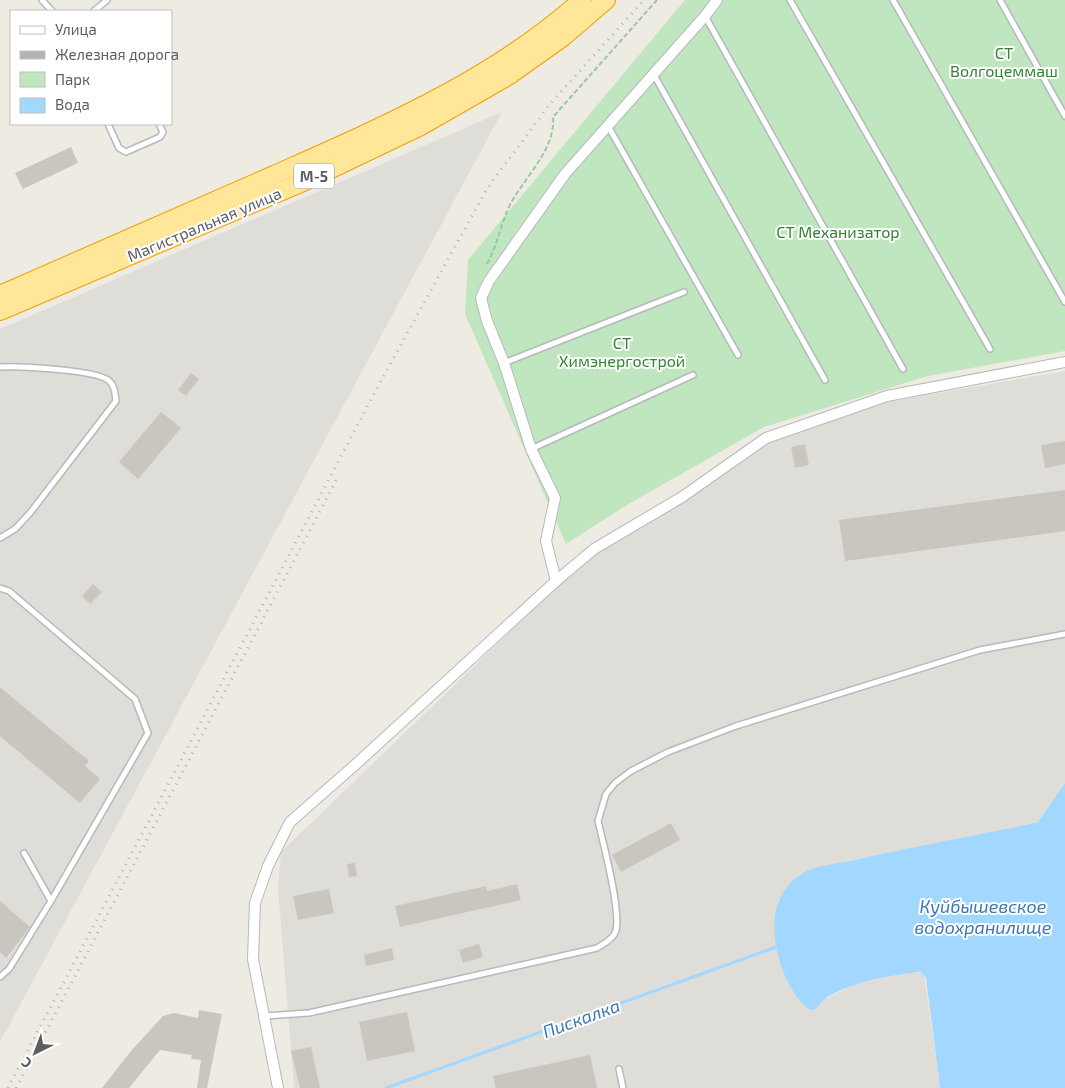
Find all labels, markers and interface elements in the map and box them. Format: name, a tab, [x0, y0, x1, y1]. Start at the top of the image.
legend	[10, 10, 172, 125]
text: Улица	[55, 20, 97, 38]
park label: СТ Волгоцеммаш	[950, 43, 1058, 80]
text: Железная дорога	[55, 45, 179, 63]
text: Парк	[55, 70, 90, 88]
text: Вода	[55, 95, 90, 113]
road number: М-5	[294, 164, 334, 188]
street label: Магистральная улица	[124, 183, 284, 266]
park label: СТ Механизатор	[776, 222, 900, 241]
park label: СТ Химэнергострой	[559, 333, 685, 370]
water label: Куйбышевское водохранилище	[915, 895, 1052, 938]
water label: Пискалка	[539, 994, 623, 1042]
north arrow	[10, 1028, 60, 1078]
text: С	[17, 1054, 35, 1072]

